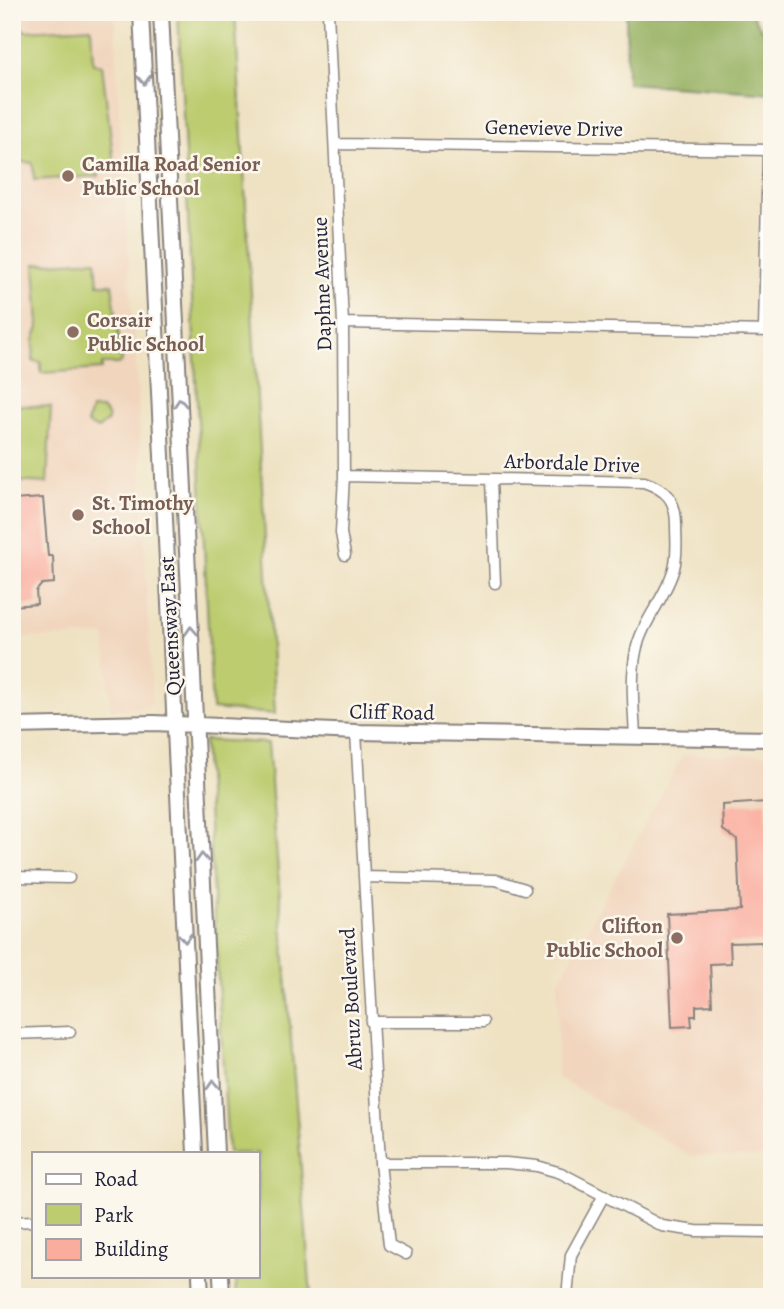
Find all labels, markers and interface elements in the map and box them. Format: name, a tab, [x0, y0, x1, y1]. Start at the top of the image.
one-way arrow	[137, 75, 152, 86]
street label: Genevieve Drive	[485, 113, 623, 143]
place label: Camilla Road Senior Public School	[82, 150, 261, 202]
marker: Camilla Road Senior Public School	[60, 168, 76, 184]
street label: Daphne Avenue	[306, 216, 338, 352]
place label: Corsair Public School	[87, 306, 205, 358]
marker: Corsair Public School	[65, 324, 81, 340]
one-way arrow	[172, 398, 187, 409]
street label: Arbordale Drive	[503, 447, 640, 479]
place label: St. Timothy School	[92, 489, 195, 541]
marker: St. Timothy School	[70, 507, 86, 523]
street label: Queensway East	[152, 556, 188, 696]
one-way arrow	[184, 625, 199, 636]
street label: Cliff Road	[349, 697, 436, 727]
one-way arrow	[195, 852, 210, 863]
place label: Clifton Public School	[546, 912, 663, 964]
street label: Abruz Boulevard	[333, 926, 369, 1072]
marker: Clifton Public School	[669, 930, 685, 946]
one-way arrow	[177, 933, 192, 944]
one-way arrow	[205, 1079, 220, 1090]
legend	[32, 1152, 259, 1278]
text: Road	[94, 1165, 138, 1193]
text: Park	[94, 1201, 134, 1229]
text: Building	[94, 1235, 169, 1263]

